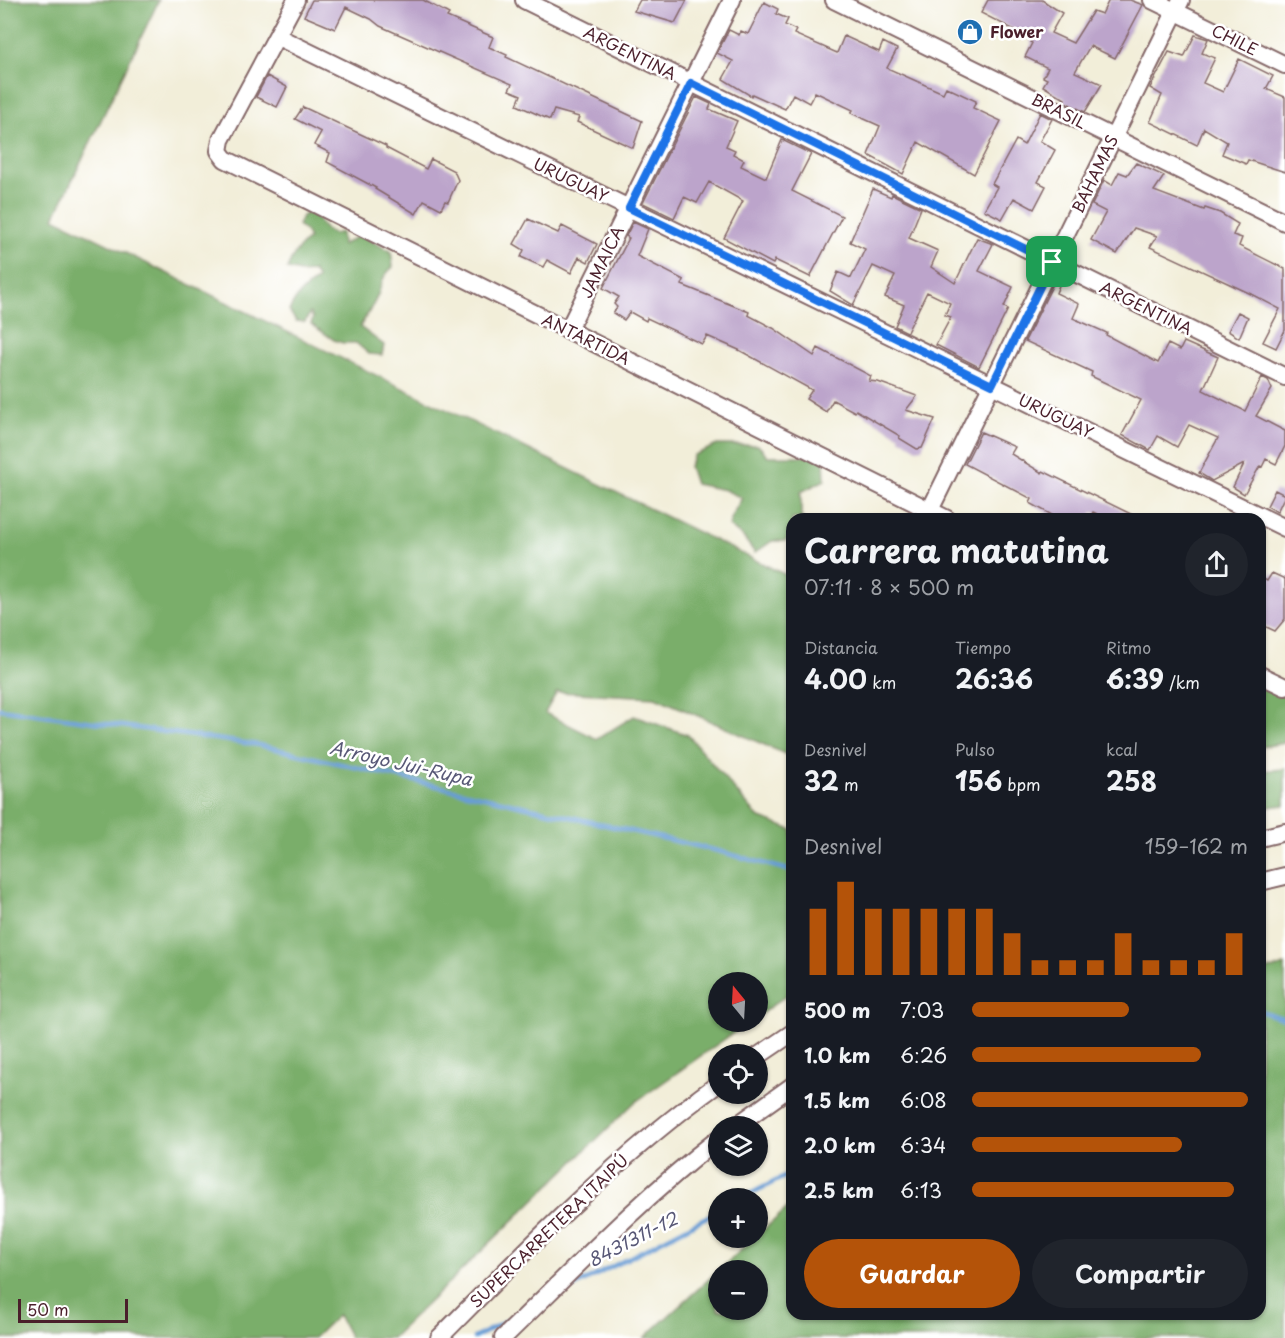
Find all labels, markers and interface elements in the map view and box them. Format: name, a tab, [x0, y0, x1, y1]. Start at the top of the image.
shop icon: Flower	[955, 17, 985, 47]
street label: CHILE	[1208, 18, 1263, 61]
street label: ARGENTINA	[580, 19, 681, 85]
place label: Flower	[990, 19, 1044, 43]
street label: BRASIL	[1028, 86, 1091, 134]
street label: BAHAMAS	[1065, 130, 1123, 217]
street label: URUGUAY	[530, 151, 613, 208]
street label: JAMAICA	[573, 221, 629, 302]
pin	[1026, 236, 1077, 287]
icon: arrive	[1035, 245, 1068, 278]
street label: ARGENTINA	[1096, 274, 1197, 340]
street label: ANTARTIDA	[538, 306, 635, 370]
street label: URUGUAY	[1015, 387, 1098, 444]
text: Carrera matutina	[804, 524, 1109, 574]
button: share	[1185, 533, 1248, 596]
text: 07:11 · 8 × 500 m	[804, 572, 974, 602]
text: Distancia	[804, 635, 878, 659]
text: Tiempo	[955, 635, 1011, 659]
text: Ritmo	[1106, 635, 1151, 659]
text: 4.00	[804, 659, 867, 698]
text: 26:36	[955, 659, 1033, 698]
text: 6:39	[1106, 659, 1164, 698]
text: km	[867, 670, 896, 694]
text: /km	[1164, 670, 1200, 694]
water label: Arroyo Jui-Rupa	[328, 733, 476, 792]
text: Desnivel	[804, 737, 866, 761]
text: Pulso	[955, 737, 995, 761]
text: kcal	[1106, 737, 1138, 761]
text: 32	[804, 761, 839, 800]
text: 156	[955, 761, 1002, 800]
text: 258	[1106, 761, 1157, 800]
text: m	[839, 772, 859, 796]
text: bpm	[1002, 772, 1041, 796]
text: Desnivel	[804, 831, 882, 861]
text: 159–162 m	[1145, 831, 1248, 861]
north arrow	[708, 972, 768, 1032]
map controls	[708, 972, 768, 1320]
text: 500 m	[804, 995, 871, 1025]
text: 7:03	[900, 995, 944, 1025]
text: 1.0 km	[804, 1040, 871, 1070]
text: 6:26	[900, 1040, 947, 1070]
button: locate	[708, 1044, 768, 1104]
text: 1.5 km	[804, 1085, 870, 1115]
text: 6:08	[900, 1085, 947, 1115]
button: layers	[708, 1116, 768, 1176]
text: 2.0 km	[804, 1130, 876, 1160]
text: 6:34	[900, 1130, 946, 1160]
street label: SUPERCARRETERA ITAIPÚ	[464, 1148, 633, 1313]
text: 2.5 km	[804, 1175, 874, 1205]
text: 6:13	[900, 1175, 942, 1205]
button: +	[708, 1188, 768, 1248]
water label: 8431311-12	[583, 1204, 683, 1273]
button: Guardar	[804, 1239, 1020, 1308]
button: Compartir	[1032, 1239, 1248, 1308]
button: −	[708, 1260, 768, 1320]
scale bar	[18, 1296, 128, 1324]
text: 50 m	[27, 1297, 68, 1321]

